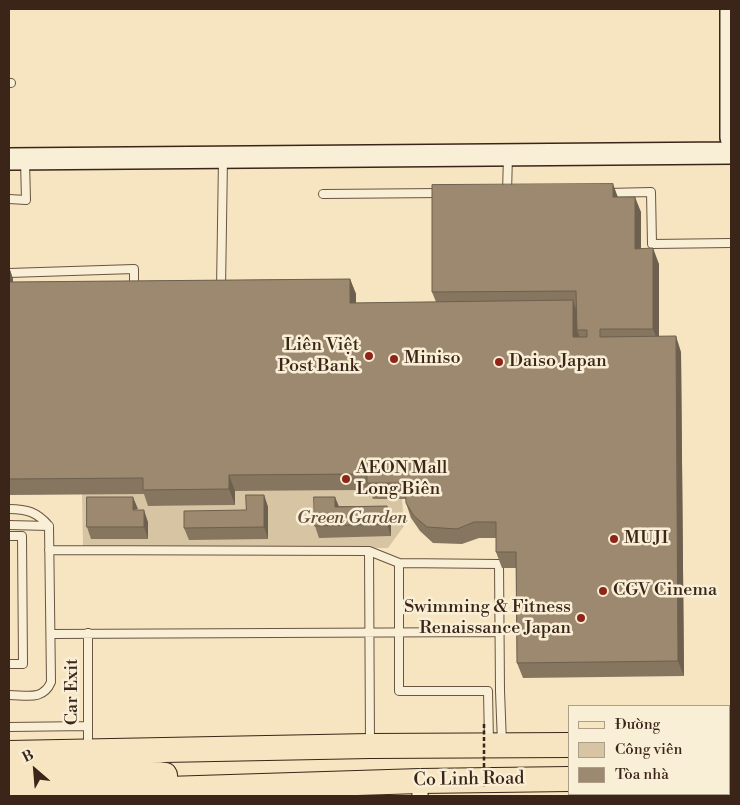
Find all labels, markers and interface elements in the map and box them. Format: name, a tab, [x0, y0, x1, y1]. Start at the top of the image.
place label: Liên Việt Post Bank	[278, 335, 359, 378]
place label: Miniso	[404, 348, 461, 370]
marker: Liên Việt Post Bank	[363, 350, 375, 362]
place label: Daiso Japan	[509, 351, 607, 373]
marker: Miniso	[388, 353, 400, 365]
marker: Daiso Japan	[493, 356, 505, 368]
place label: AEON Mall Long Biên	[356, 458, 447, 500]
marker: AEON Mall Long Biên	[340, 473, 352, 485]
park label: Green Garden	[297, 508, 407, 530]
place label: MUJI	[624, 528, 668, 550]
marker: MUJI	[608, 533, 620, 545]
place label: CGV Cinema	[613, 580, 717, 602]
marker: CGV Cinema	[597, 585, 609, 597]
place label: Swimming & Fitness Renaissance Japan	[404, 597, 571, 640]
marker: Swimming & Fitness Renaissance Japan	[575, 612, 587, 624]
street label: Car Exit	[62, 659, 84, 725]
legend	[568, 705, 730, 795]
text: Đường	[615, 715, 660, 734]
text: Công viên	[615, 740, 682, 759]
north arrow	[10, 745, 60, 795]
text: B	[19, 746, 37, 767]
text: Tòa nhà	[615, 765, 669, 784]
street label: Co Linh Road	[413, 768, 525, 792]

